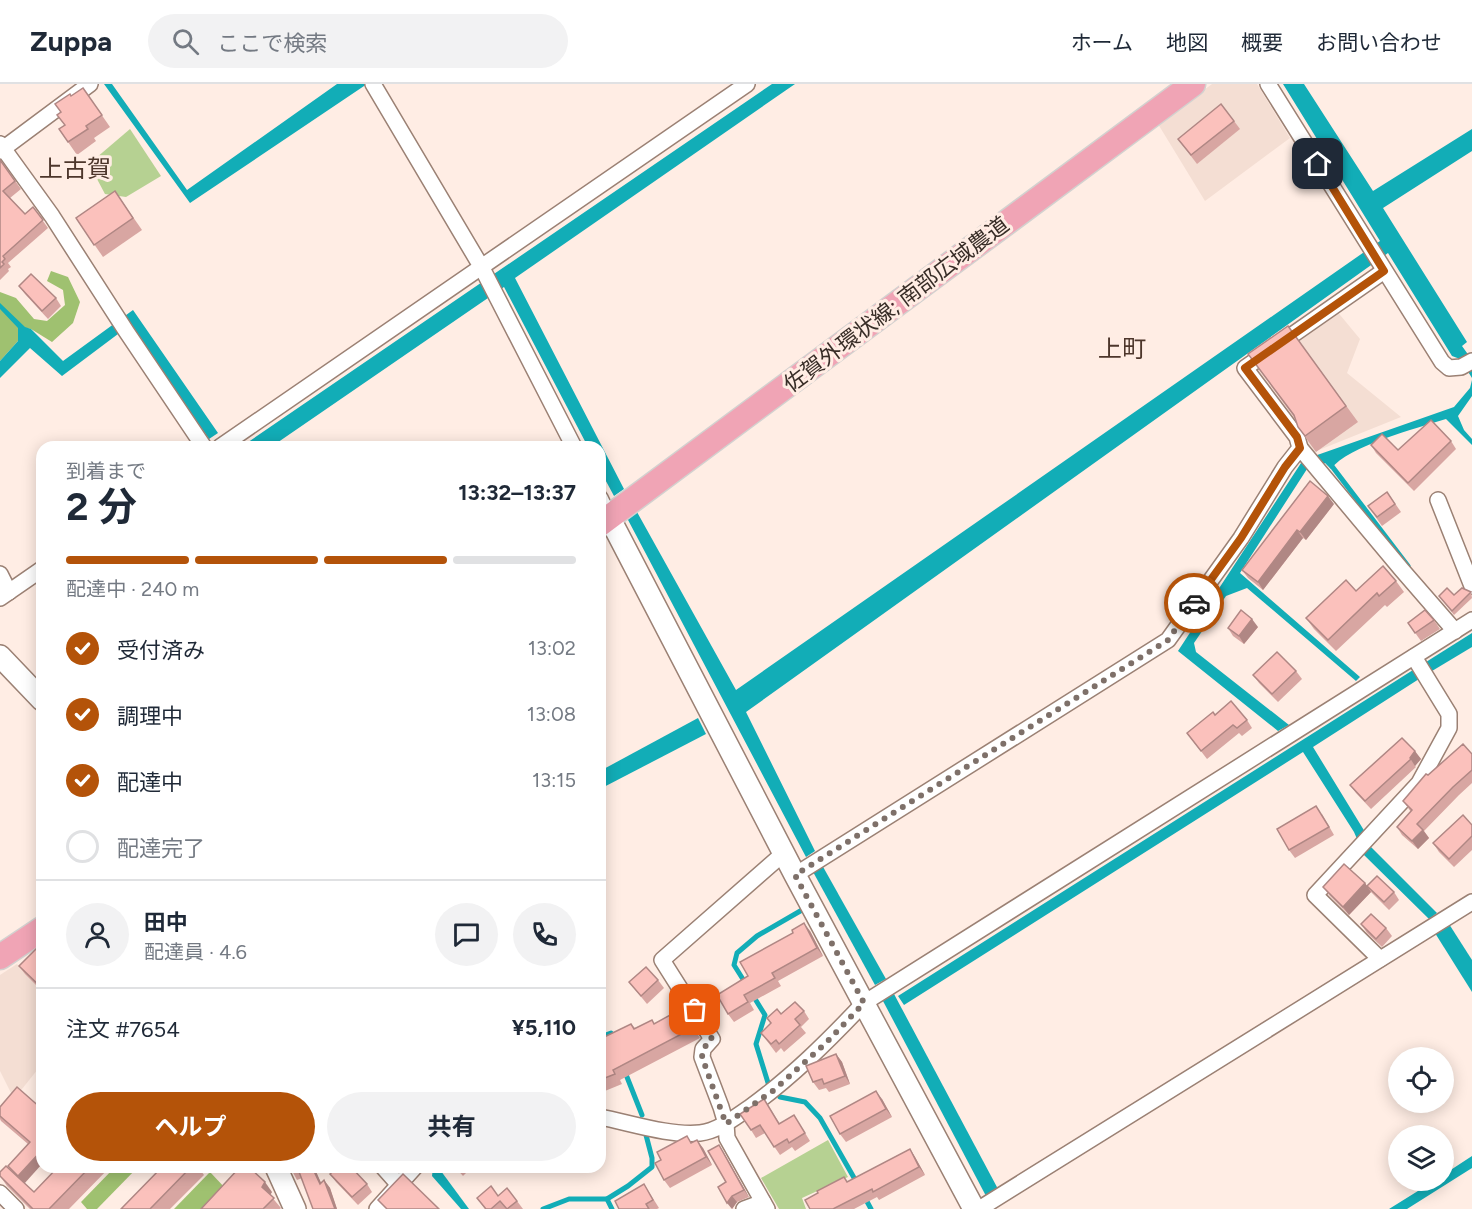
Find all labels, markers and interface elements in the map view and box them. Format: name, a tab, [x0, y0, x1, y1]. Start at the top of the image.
search box	[148, 14, 568, 68]
text: Zuppa	[30, 24, 112, 58]
icon: search	[169, 25, 202, 58]
text: ここで検索	[217, 30, 327, 57]
text: ホーム	[1071, 30, 1133, 55]
text: 地図	[1166, 30, 1208, 55]
text: 概要	[1241, 30, 1283, 55]
text: お問い合わせ	[1316, 30, 1442, 55]
pin	[1292, 138, 1343, 189]
icon: home	[1301, 147, 1334, 180]
district label: 上古賀	[39, 154, 111, 183]
street label: 佐賀外環状線; 南部広域農道	[778, 211, 1014, 398]
district label: 上町	[1098, 334, 1146, 363]
text: 到着まで	[66, 459, 146, 483]
text: 13:32–13:37	[458, 479, 576, 506]
text: 2 分	[66, 483, 137, 530]
courier	[1164, 573, 1224, 633]
text: 配達中 · 240 m	[66, 577, 199, 601]
icon: car	[1178, 587, 1211, 620]
icon: check	[66, 632, 99, 665]
text: 13:02	[528, 636, 576, 660]
text: 受付済み	[117, 637, 205, 664]
icon: check	[66, 698, 99, 731]
text: 13:08	[527, 702, 576, 726]
text: 調理中	[117, 703, 183, 730]
icon: check	[66, 764, 99, 797]
text: 13:15	[532, 768, 576, 792]
text: 配達中	[117, 769, 183, 796]
text: 配達完了	[117, 835, 205, 862]
button: person	[66, 903, 129, 966]
button: chat	[435, 903, 498, 966]
button: phone	[513, 903, 576, 966]
text: 田中	[144, 909, 188, 936]
text: 配達員 · 4.6	[144, 940, 247, 964]
pin	[669, 984, 720, 1035]
icon: bag	[678, 993, 711, 1026]
text: ¥5,110	[512, 1014, 576, 1041]
text: 注文 #7654	[66, 1016, 180, 1043]
map controls	[1388, 1047, 1454, 1191]
button: locate	[1388, 1047, 1454, 1113]
button: ヘルプ	[66, 1092, 315, 1161]
button: 共有	[327, 1092, 576, 1161]
button: layers	[1388, 1125, 1454, 1191]

